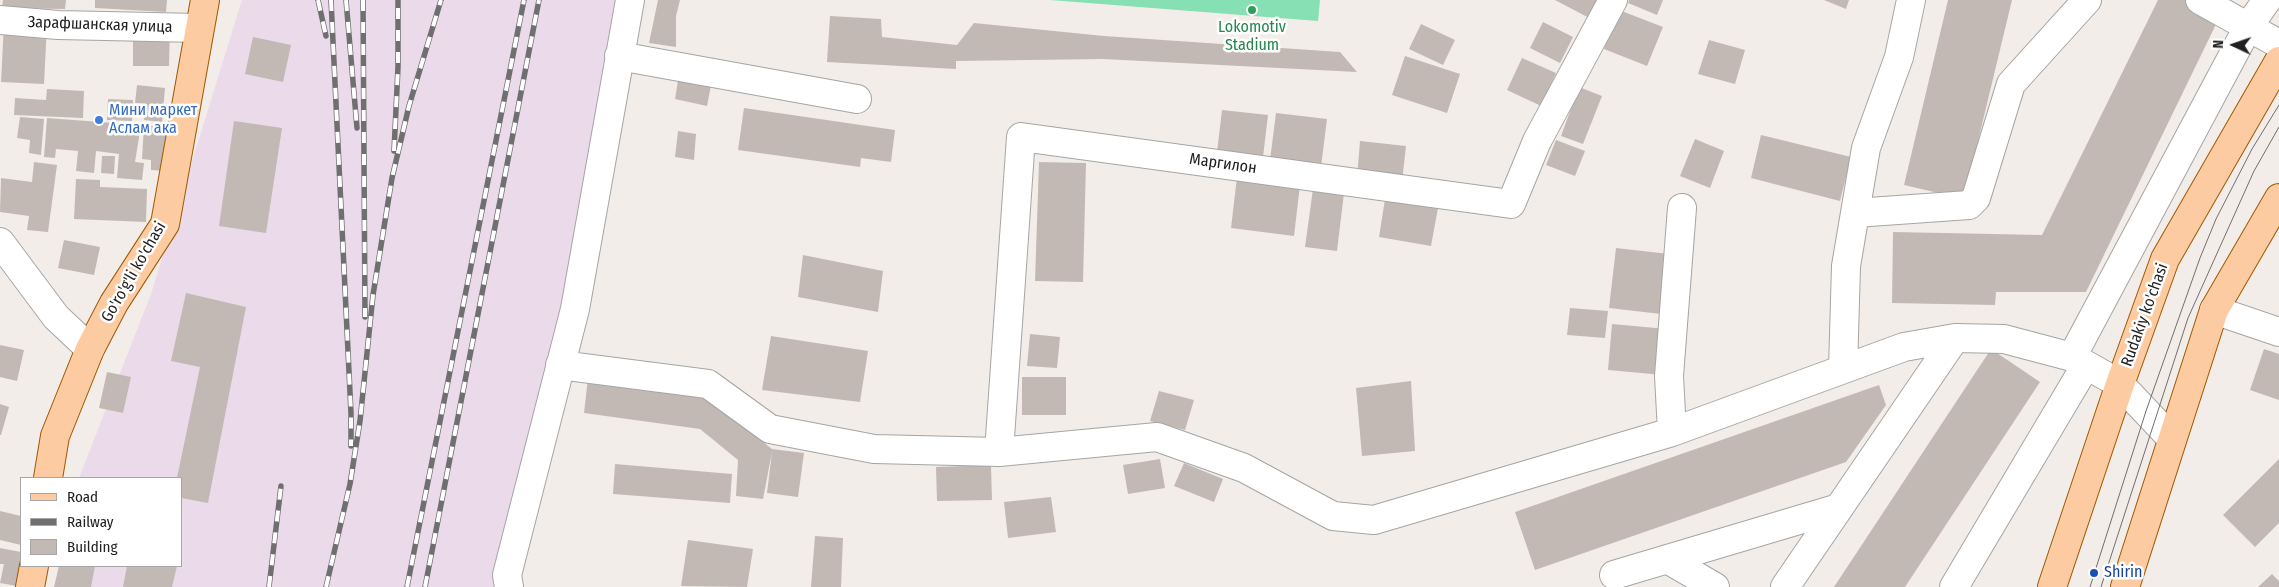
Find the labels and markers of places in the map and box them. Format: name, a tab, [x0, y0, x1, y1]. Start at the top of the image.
marker: Lokomotiv Stadium	[1246, 4, 1258, 16]
place label: Lokomotiv Stadium	[1218, 18, 1286, 56]
place label: Мини маркет Аслам ака	[109, 101, 197, 139]
marker: Мини маркет Аслам ака	[93, 114, 105, 126]
place label: Shirin	[2104, 563, 2142, 583]
marker: Shirin	[2088, 567, 2100, 579]

